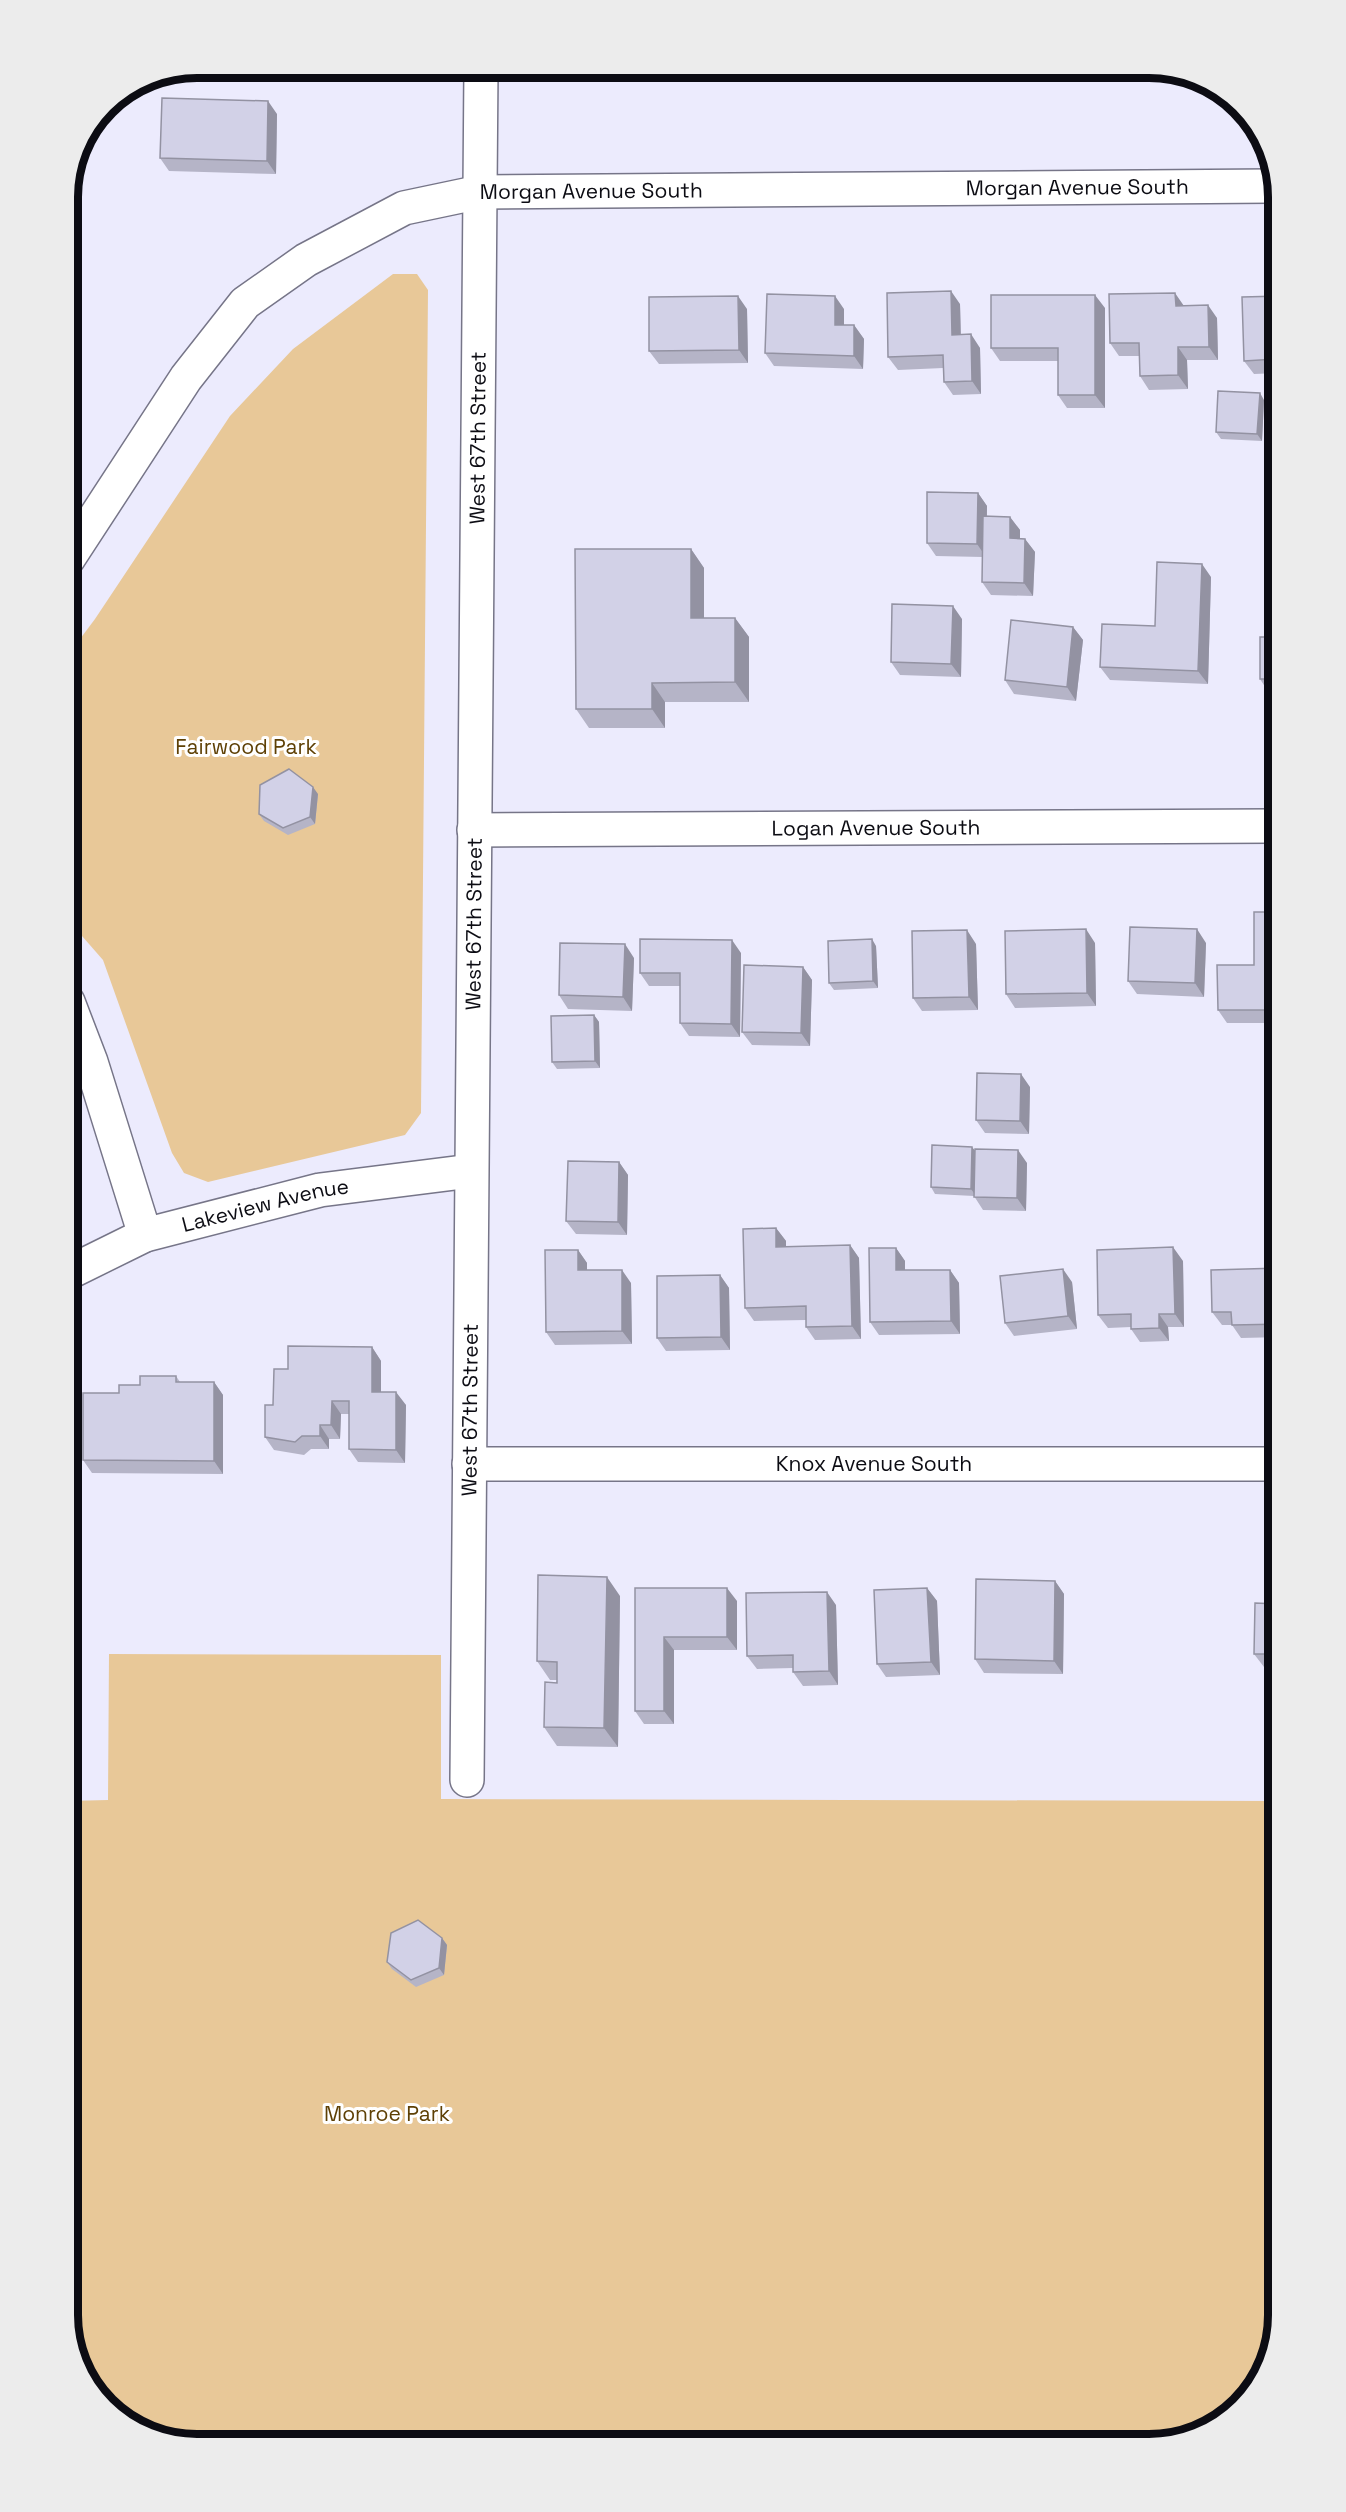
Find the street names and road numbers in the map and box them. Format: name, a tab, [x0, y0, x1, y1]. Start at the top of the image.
street label: Morgan Avenue South	[966, 173, 1189, 201]
street label: Morgan Avenue South	[480, 176, 703, 205]
street label: West 67th Street	[463, 351, 492, 525]
street label: Logan Avenue South	[772, 813, 980, 842]
street label: West 67th Street	[459, 837, 488, 1011]
street label: Lakeview Avenue	[179, 1172, 350, 1238]
street label: West 67th Street	[455, 1323, 484, 1497]
street label: Knox Avenue South	[776, 1450, 972, 1477]

